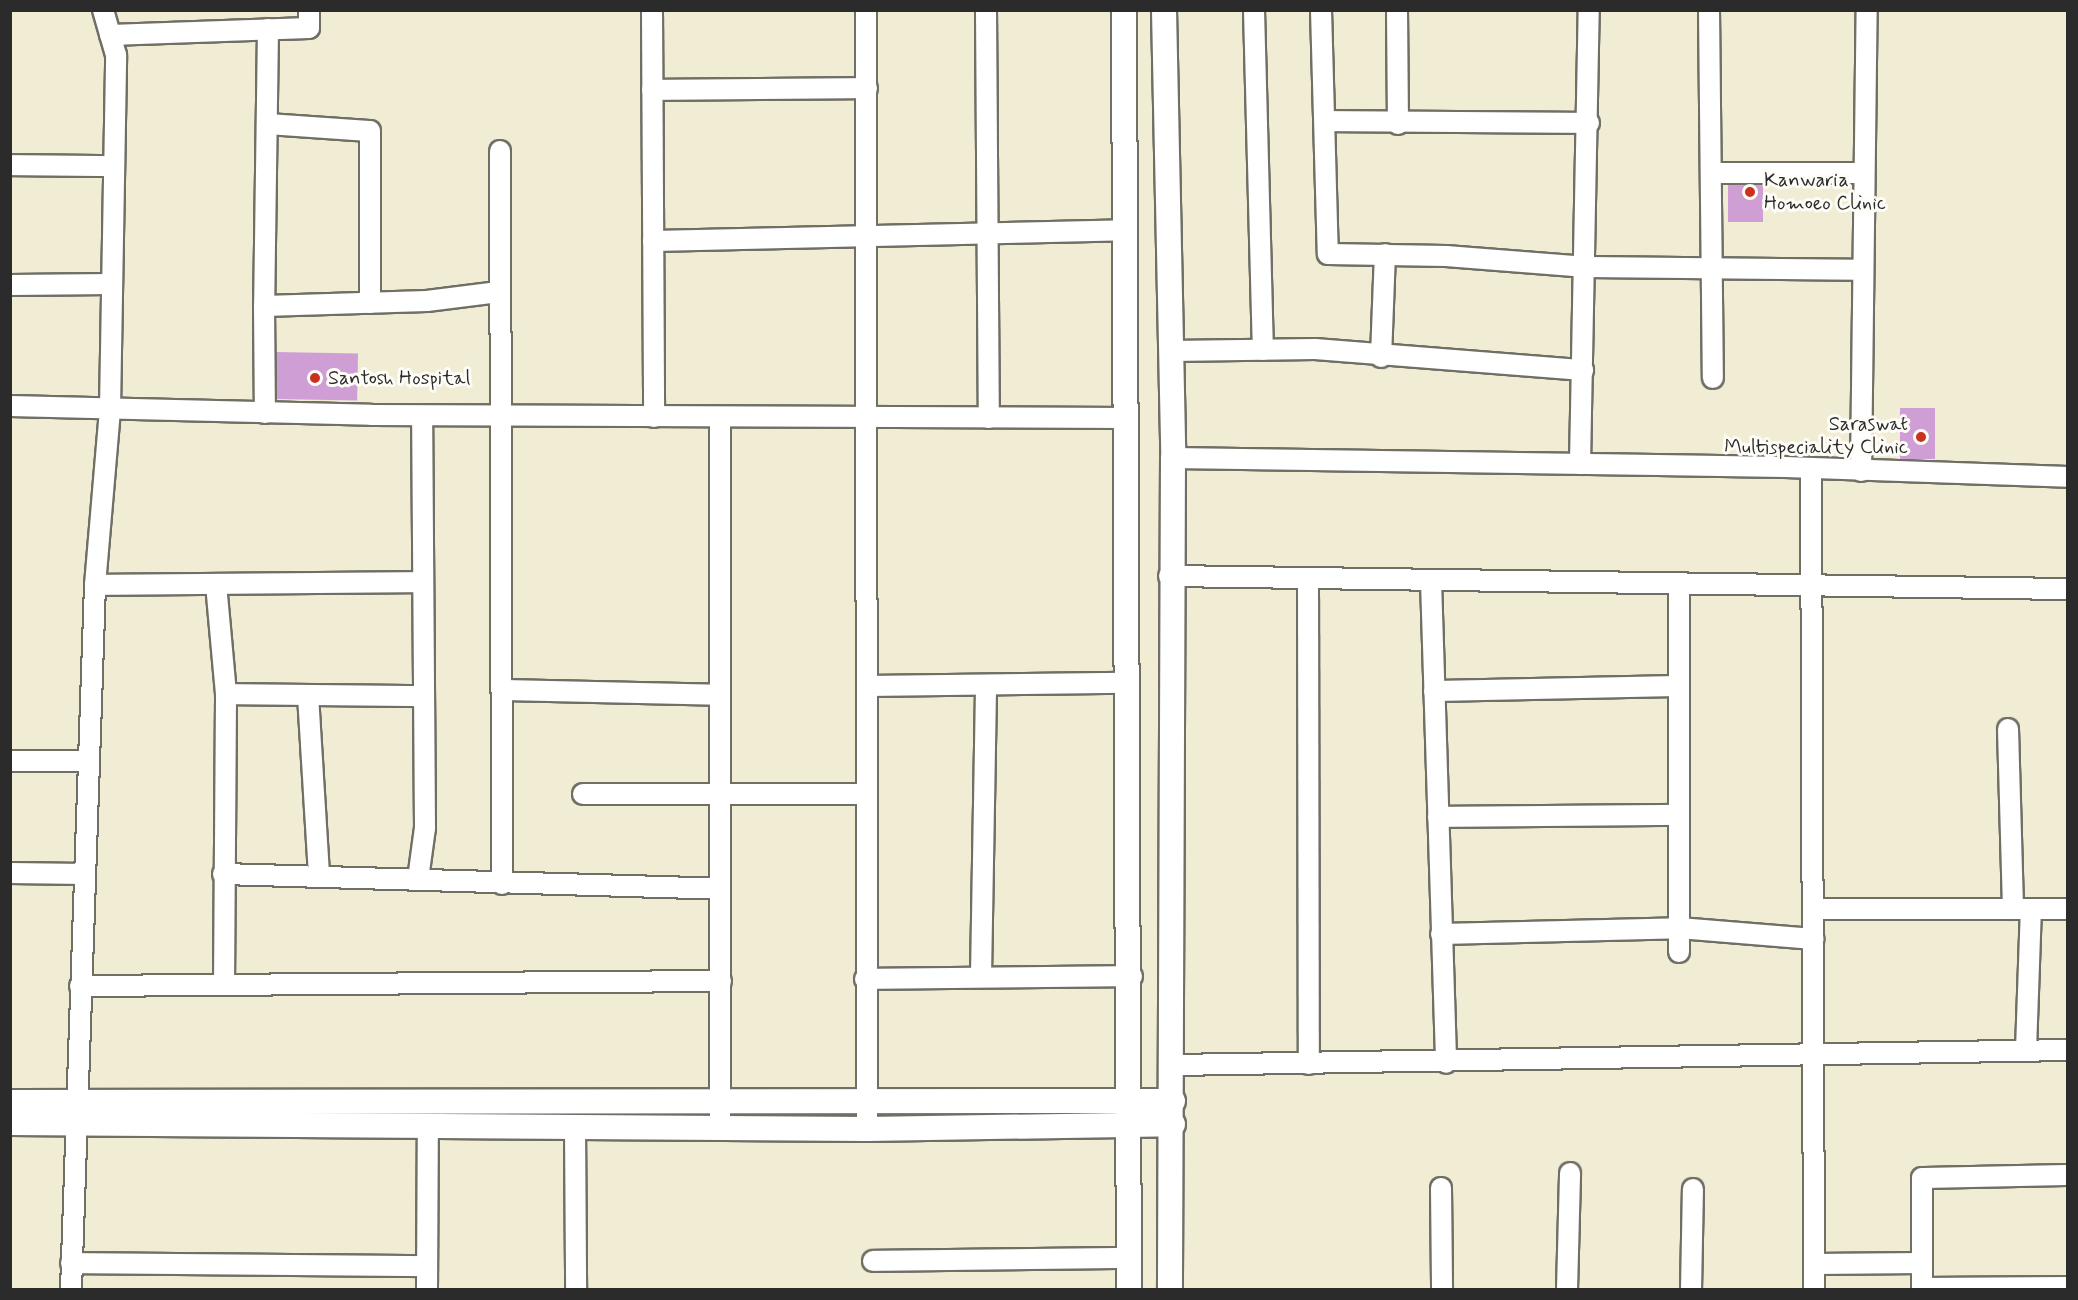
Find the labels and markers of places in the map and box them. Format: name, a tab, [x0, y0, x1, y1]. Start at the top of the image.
place label: Kanwaria Homoeo Clinic	[1764, 168, 1886, 215]
marker: Kanwaria Homoeo Clinic	[1741, 183, 1759, 201]
place label: Santosh Hospital	[328, 366, 470, 390]
marker: Santosh Hospital	[306, 369, 324, 387]
place label: Saraswat Multispeciality Clinic	[1723, 413, 1908, 460]
marker: Saraswat Multispeciality Clinic	[1912, 428, 1930, 446]

